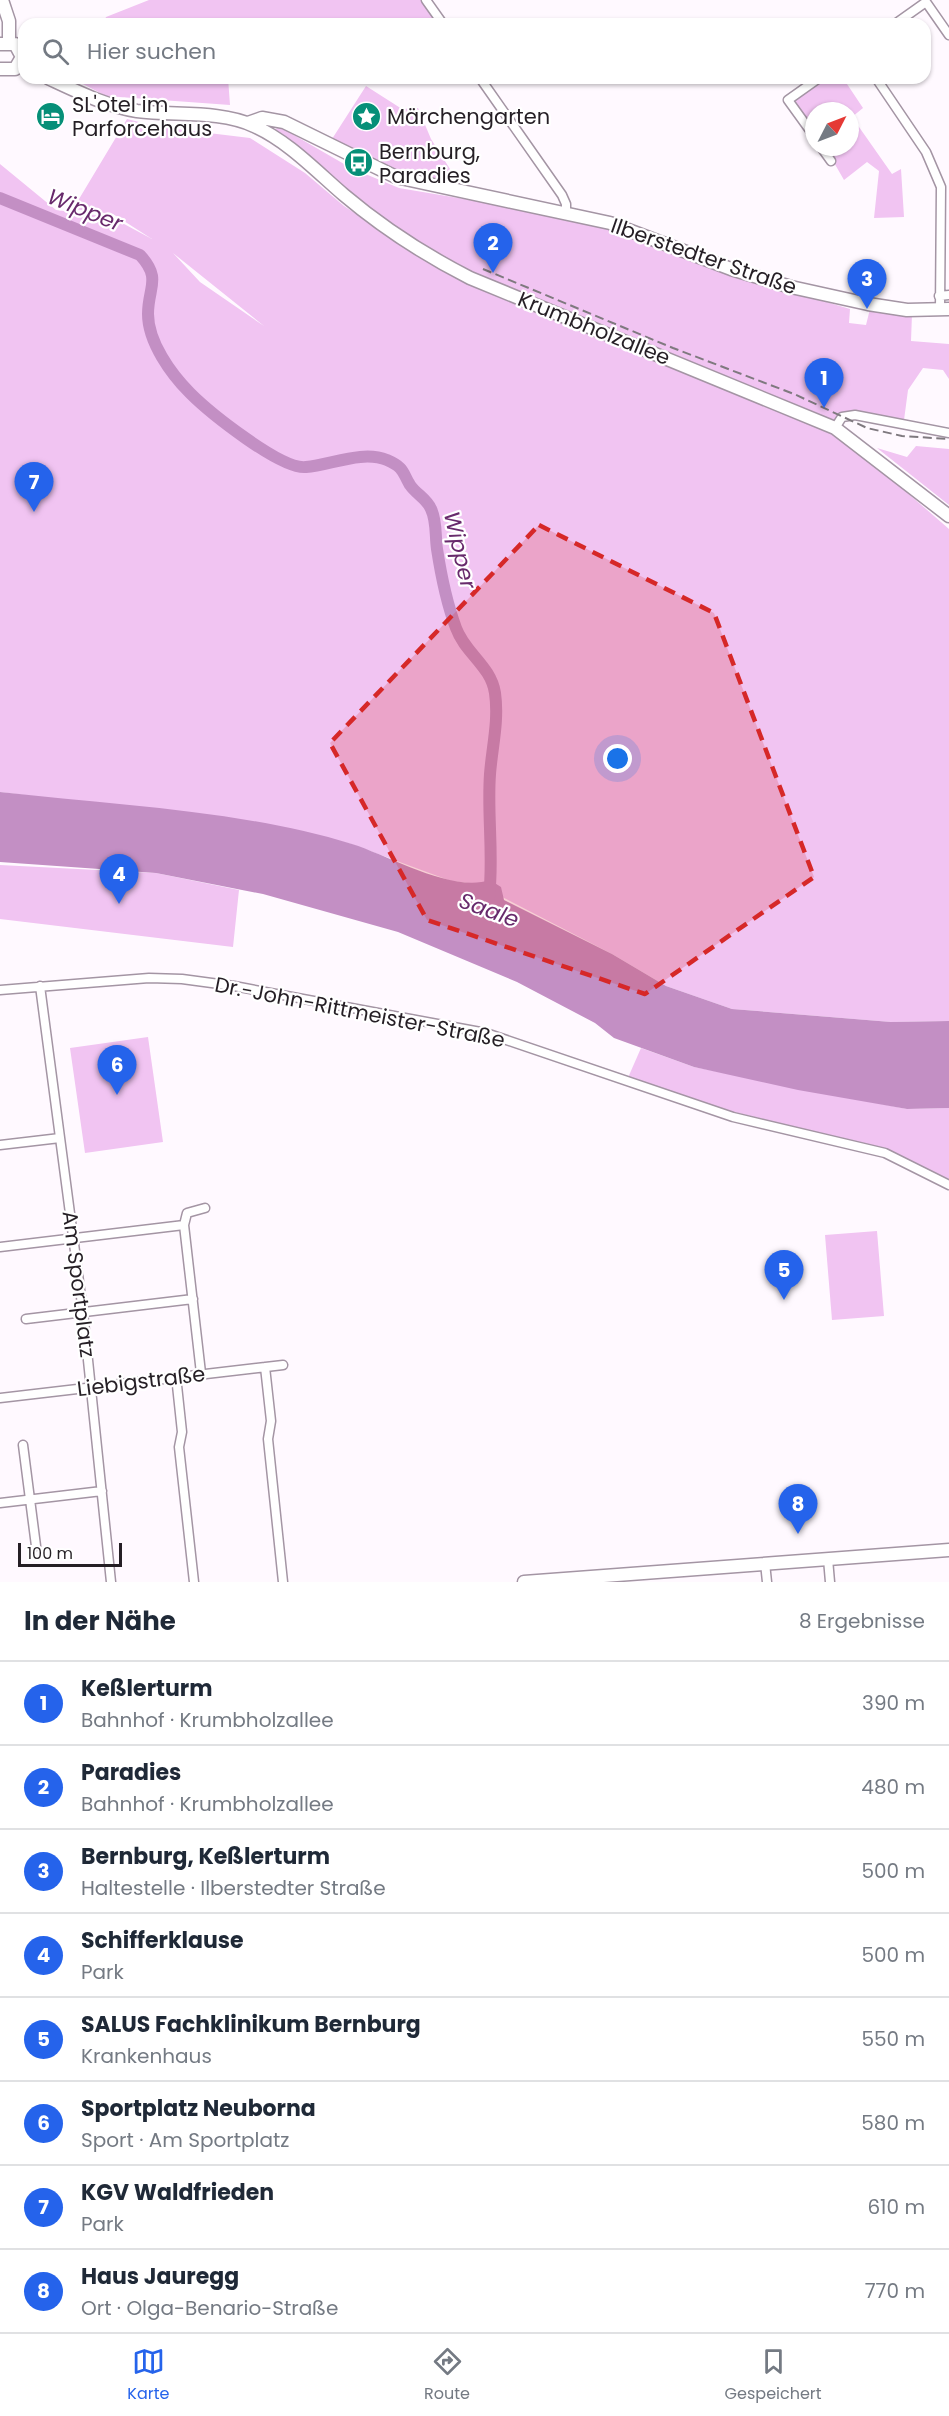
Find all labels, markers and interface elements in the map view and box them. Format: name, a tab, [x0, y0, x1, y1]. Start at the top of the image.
search box	[18, 18, 931, 84]
icon: search	[39, 35, 72, 68]
text: Hier suchen	[87, 36, 216, 67]
place label: SL'otel im Parforcehaus	[72, 90, 212, 143]
hotel icon: SL'otel im Parforcehaus	[35, 100, 67, 132]
place icon: Märchengarten	[350, 100, 382, 132]
place label: Märchengarten	[387, 102, 550, 131]
north arrow	[805, 102, 859, 156]
place label: Bernburg, Paradies	[379, 137, 480, 190]
bus stop icon: Bernburg, Paradies	[342, 147, 374, 179]
water label: Wipper	[43, 181, 128, 239]
street label: Ilberstedter Straße	[607, 211, 801, 301]
pin: 2	[474, 224, 512, 273]
pin: 3	[848, 260, 886, 309]
street label: Krumbholzallee	[514, 284, 674, 372]
pin: 1	[804, 358, 844, 408]
pin: 7	[15, 462, 54, 512]
water label: Wipper	[436, 508, 484, 592]
your location	[603, 744, 632, 773]
pin: 4	[100, 854, 138, 904]
water label: Saale	[455, 885, 523, 935]
street label: Dr.-John-Rittmeister-Straße	[212, 970, 508, 1054]
pin: 6	[98, 1046, 136, 1095]
street label: Am Sportplatz	[56, 1209, 102, 1359]
pin: 5	[764, 1250, 804, 1300]
street label: Liebigstraße	[75, 1359, 207, 1403]
pin: 8	[778, 1484, 818, 1534]
scale bar	[18, 1540, 122, 1568]
text: 100 m	[27, 1542, 73, 1565]
text: In der Nähe	[24, 1603, 176, 1639]
text: 8 Ergebnisse	[799, 1607, 925, 1635]
text: Keßlerturm	[81, 1673, 213, 1704]
text: 1	[40, 1689, 47, 1717]
text: 390 m	[862, 1689, 925, 1717]
text: Bahnhof · Krumbholzallee	[81, 1706, 334, 1734]
text: Paradies	[81, 1757, 181, 1788]
text: 2	[38, 1773, 49, 1801]
text: 480 m	[861, 1773, 925, 1801]
text: Bahnhof · Krumbholzallee	[81, 1790, 334, 1818]
text: Bernburg, Keßlerturm	[81, 1841, 330, 1872]
text: 3	[37, 1857, 50, 1885]
text: 500 m	[861, 1857, 925, 1885]
text: Haltestelle · Ilberstedter Straße	[81, 1874, 386, 1902]
text: Schifferklause	[81, 1925, 244, 1956]
text: 4	[37, 1941, 50, 1969]
text: 500 m	[861, 1941, 925, 1969]
text: Park	[81, 1958, 124, 1986]
text: SALUS Fachklinikum Bernburg	[81, 2009, 421, 2040]
text: 5	[37, 2025, 50, 2053]
text: 550 m	[861, 2025, 925, 2053]
text: Krankenhaus	[81, 2042, 212, 2070]
text: Sportplatz Neuborna	[81, 2093, 316, 2124]
text: 6	[37, 2109, 50, 2137]
text: 580 m	[861, 2109, 925, 2137]
text: Sport · Am Sportplatz	[81, 2126, 289, 2154]
text: KGV Waldfrieden	[81, 2177, 274, 2208]
text: 7	[38, 2193, 49, 2221]
text: 610 m	[867, 2193, 925, 2221]
text: Park	[81, 2210, 124, 2238]
text: Haus Jauregg	[81, 2261, 239, 2292]
text: 8	[37, 2277, 50, 2305]
text: 770 m	[865, 2277, 925, 2305]
text: Ort · Olga-Benario-Straße	[81, 2294, 338, 2322]
tab: Karte	[127, 2345, 169, 2406]
tab: Route	[424, 2345, 470, 2406]
tab: Gespeichert	[725, 2345, 822, 2406]

